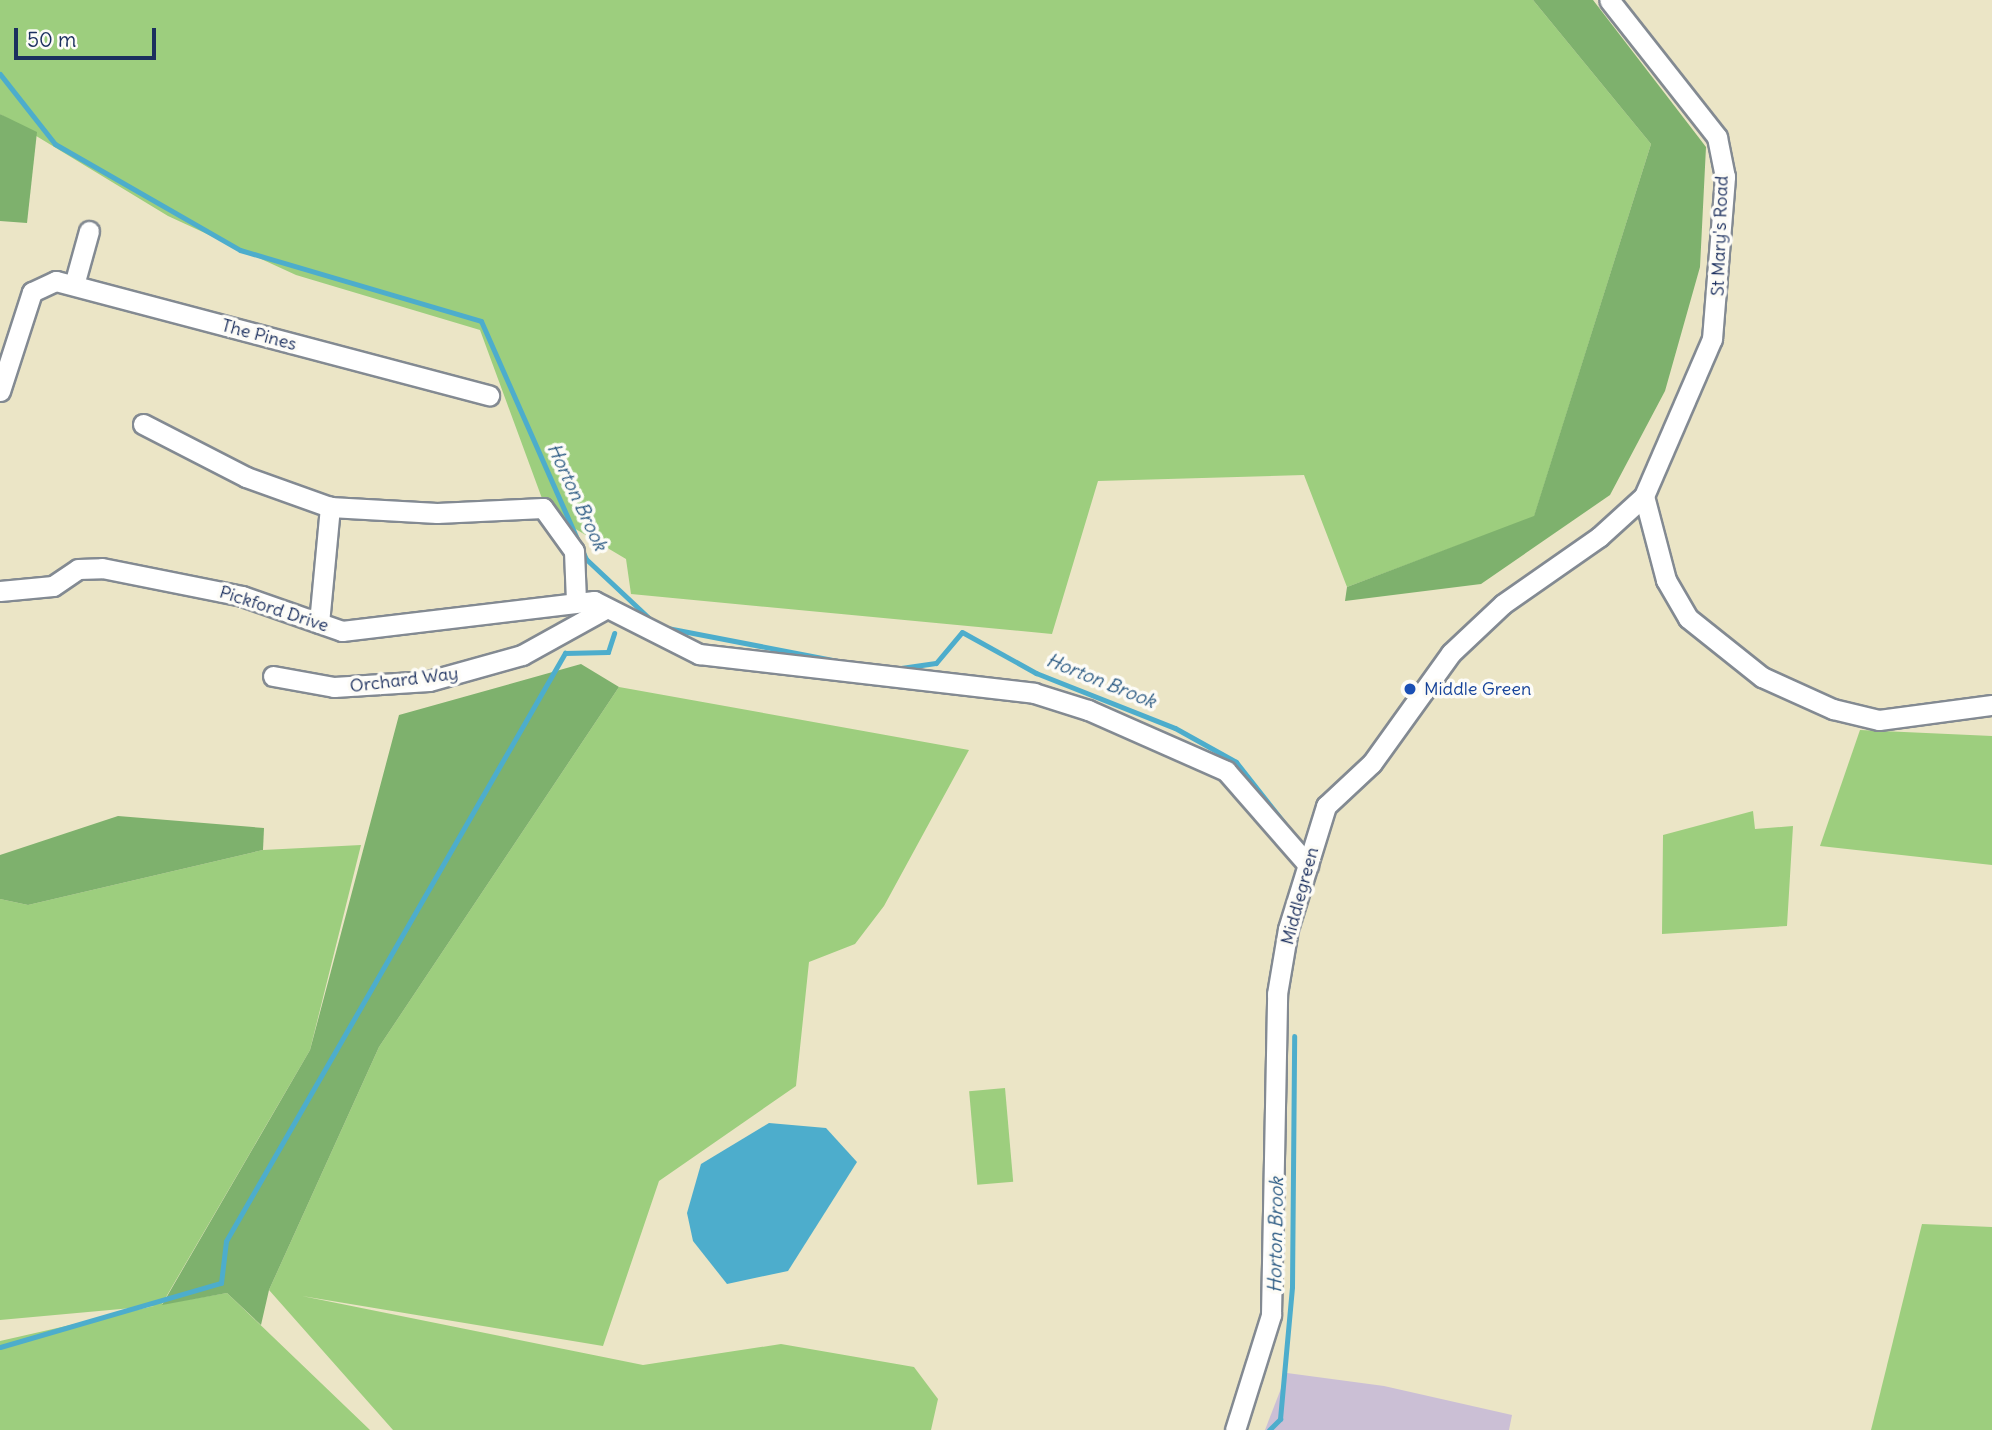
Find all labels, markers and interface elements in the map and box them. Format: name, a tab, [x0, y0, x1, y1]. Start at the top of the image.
scale bar	[18, 14, 159, 58]
text: 50 m	[27, 26, 76, 53]
street label: St Mary's Road	[1707, 175, 1733, 297]
street label: The Pines	[219, 315, 299, 355]
water label: Horton Brook	[542, 440, 612, 554]
street label: Pickford Drive	[217, 581, 331, 637]
water label: Horton Brook	[1043, 649, 1159, 713]
street label: Orchard Way	[349, 663, 459, 697]
place label: Middle Green	[1424, 678, 1531, 700]
marker: Middle Green	[1402, 681, 1418, 697]
street label: Middlegreen	[1277, 845, 1323, 947]
water label: Horton Brook	[1264, 1177, 1288, 1293]

